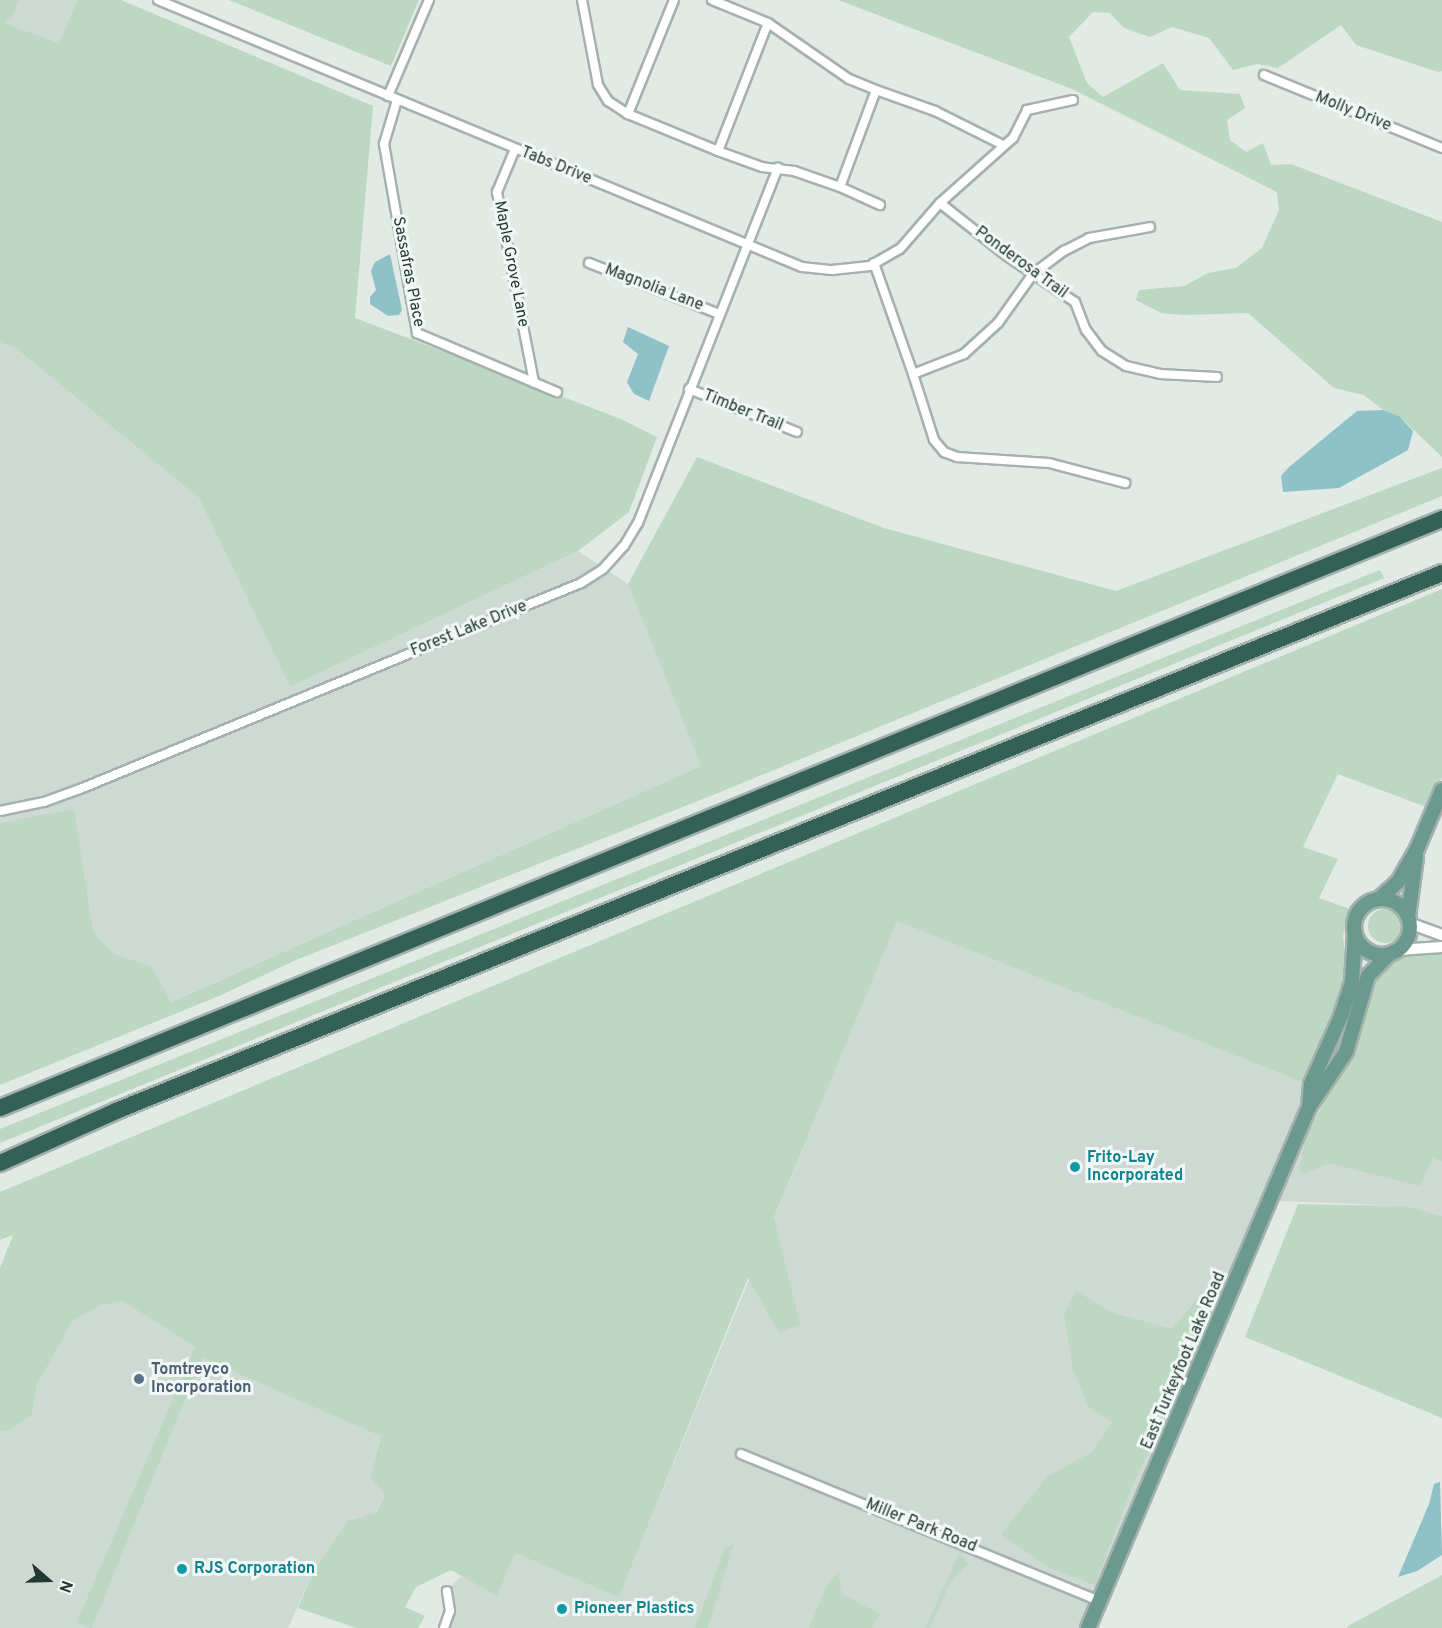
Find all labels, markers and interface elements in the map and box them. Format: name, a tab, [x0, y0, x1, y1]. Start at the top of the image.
street label: Molly Drive	[1312, 88, 1394, 136]
street label: Tabs Drive	[518, 143, 594, 189]
street label: Maple Grove Lane	[489, 199, 533, 329]
street label: Sassafras Place	[388, 215, 428, 329]
street label: Ponderosa Trail	[971, 223, 1071, 303]
street label: Magnolia Lane	[602, 260, 706, 316]
street label: Timber Trail	[700, 386, 786, 436]
street label: Forest Lake Drive	[408, 597, 530, 661]
place label: Frito-Lay Incorporated	[1087, 1148, 1183, 1186]
marker: Frito-Lay Incorporated	[1068, 1160, 1082, 1174]
street label: East Turkeyfoot Lake Road	[1138, 1269, 1230, 1453]
place label: Tomtreyco Incorporation	[151, 1360, 252, 1398]
marker: Tomtreyco Incorporation	[132, 1372, 146, 1386]
street label: Miller Park Road	[863, 1495, 979, 1557]
north arrow	[18, 1550, 78, 1610]
place label: RJS Corporation	[194, 1559, 315, 1579]
marker: RJS Corporation	[175, 1562, 189, 1576]
text: N	[54, 1577, 76, 1595]
place label: Pioneer Plastics	[574, 1599, 694, 1619]
marker: Pioneer Plastics	[555, 1602, 569, 1616]

